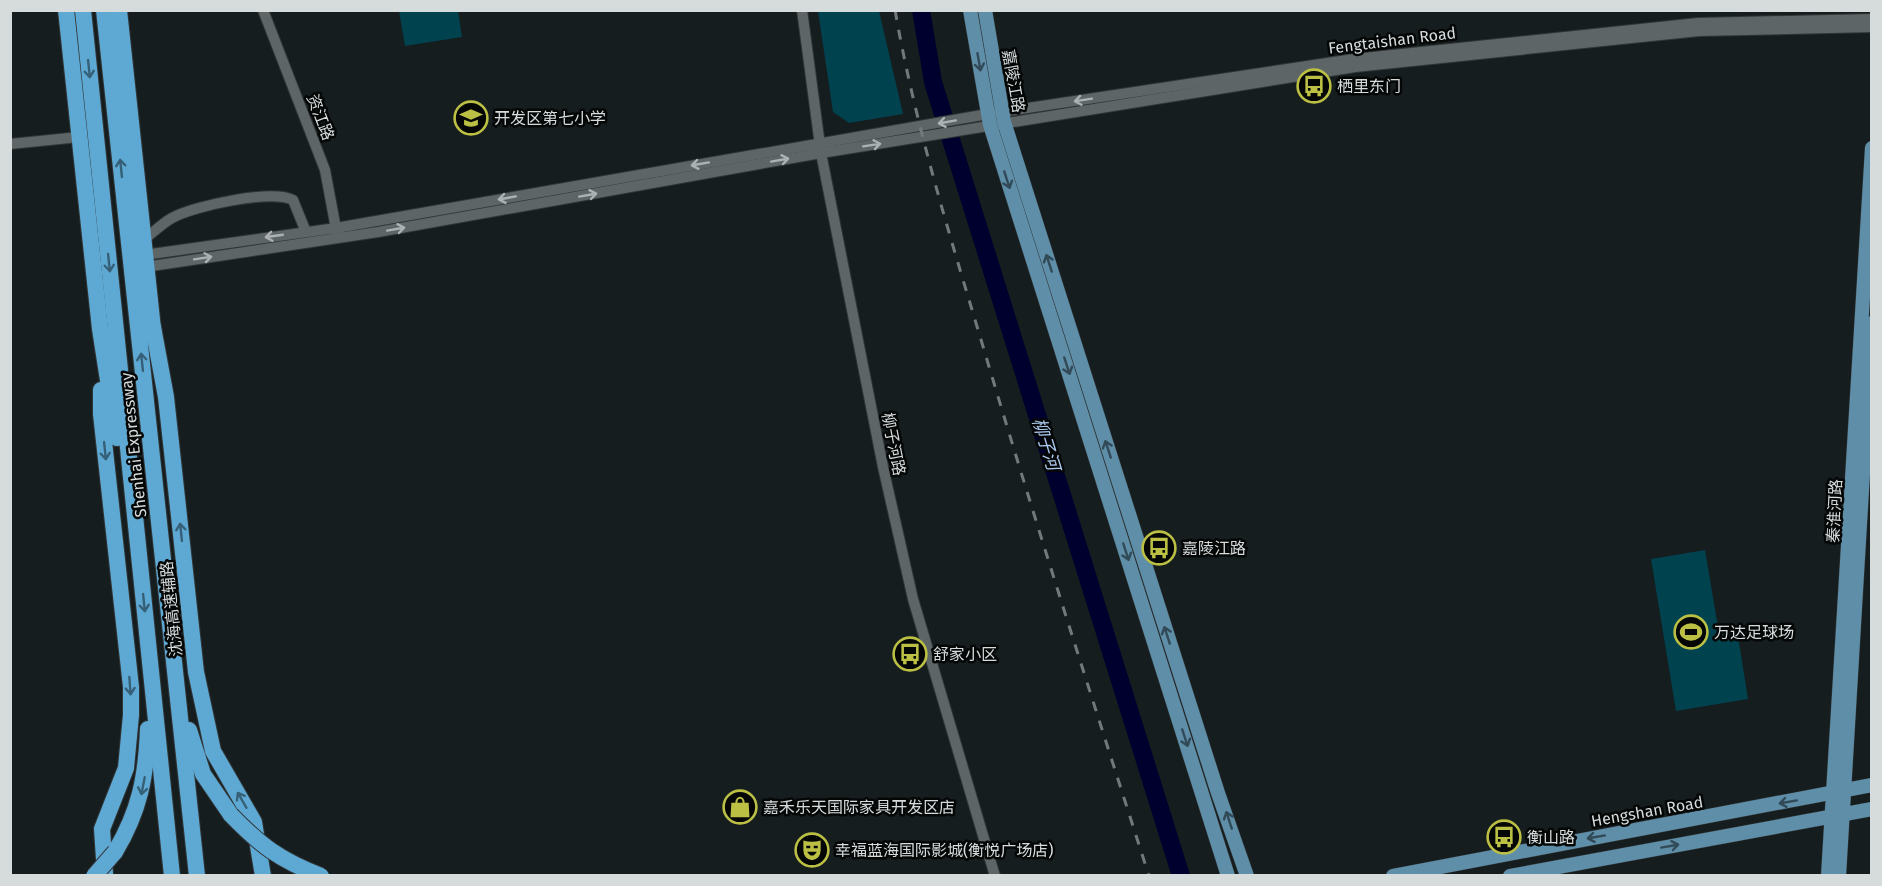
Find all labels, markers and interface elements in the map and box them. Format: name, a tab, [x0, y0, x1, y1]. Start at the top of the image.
street label: Fengtaishan Road	[1327, 23, 1457, 58]
street label: 嘉陵江路	[999, 48, 1028, 114]
one-way arrow	[974, 52, 985, 72]
one-way arrow	[84, 58, 95, 78]
bus stop icon: 栖里东门	[1296, 68, 1332, 104]
place label: 栖里东门	[1337, 77, 1401, 96]
street label: 资江路	[303, 91, 338, 143]
one-way arrow	[1074, 94, 1093, 105]
school or university icon: 开发区第七小学	[453, 100, 489, 136]
place label: 开发区第七小学	[494, 109, 606, 128]
one-way arrow	[938, 116, 957, 127]
one-way arrow	[861, 139, 881, 150]
one-way arrow	[769, 154, 789, 165]
one-way arrow	[116, 159, 127, 179]
one-way arrow	[690, 159, 710, 170]
one-way arrow	[1003, 170, 1014, 189]
one-way arrow	[578, 189, 597, 200]
one-way arrow	[498, 192, 518, 203]
one-way arrow	[386, 223, 405, 234]
one-way arrow	[264, 231, 284, 242]
one-way arrow	[104, 252, 115, 272]
one-way arrow	[193, 253, 213, 264]
one-way arrow	[1043, 254, 1054, 273]
one-way arrow	[136, 353, 147, 373]
one-way arrow	[1062, 356, 1073, 375]
street label: Shenhai Expressway	[116, 371, 151, 518]
street label: 柳子河路	[878, 411, 909, 477]
water label: 柳子河	[1028, 415, 1065, 476]
one-way arrow	[100, 440, 111, 460]
one-way arrow	[1102, 440, 1113, 459]
street label: 秦淮河路	[1823, 479, 1846, 543]
one-way arrow	[175, 522, 186, 542]
bus stop icon: 嘉陵江路	[1141, 530, 1177, 566]
place label: 嘉陵江路	[1182, 539, 1246, 558]
one-way arrow	[1121, 542, 1132, 561]
street label: 沈海高速辅路	[157, 560, 186, 658]
one-way arrow	[138, 592, 149, 612]
sports icon: 万达足球场	[1673, 614, 1709, 650]
place label: 万达足球场	[1714, 623, 1794, 642]
one-way arrow	[1161, 626, 1172, 645]
bus stop icon: 舒家小区	[892, 636, 928, 672]
place label: 舒家小区	[933, 645, 997, 664]
one-way arrow	[125, 676, 136, 696]
one-way arrow	[1180, 728, 1191, 747]
one-way arrow	[137, 776, 148, 795]
shop icon: 嘉禾乐天国际家具开发区店	[722, 789, 758, 825]
one-way arrow	[235, 792, 247, 809]
street label: Hengshan Road	[1590, 792, 1705, 831]
one-way arrow	[1779, 797, 1798, 808]
place label: 嘉禾乐天国际家具开发区店	[763, 798, 955, 817]
one-way arrow	[1223, 811, 1234, 830]
bus stop icon: 衡山路	[1486, 819, 1522, 855]
place label: 衡山路	[1527, 828, 1575, 847]
one-way arrow	[1587, 831, 1606, 842]
theatre icon: 幸福蓝海国际影城(衡悦广场店)	[794, 832, 830, 868]
one-way arrow	[1660, 840, 1680, 851]
place label: 幸福蓝海国际影城(衡悦广场店)	[835, 841, 1053, 860]

